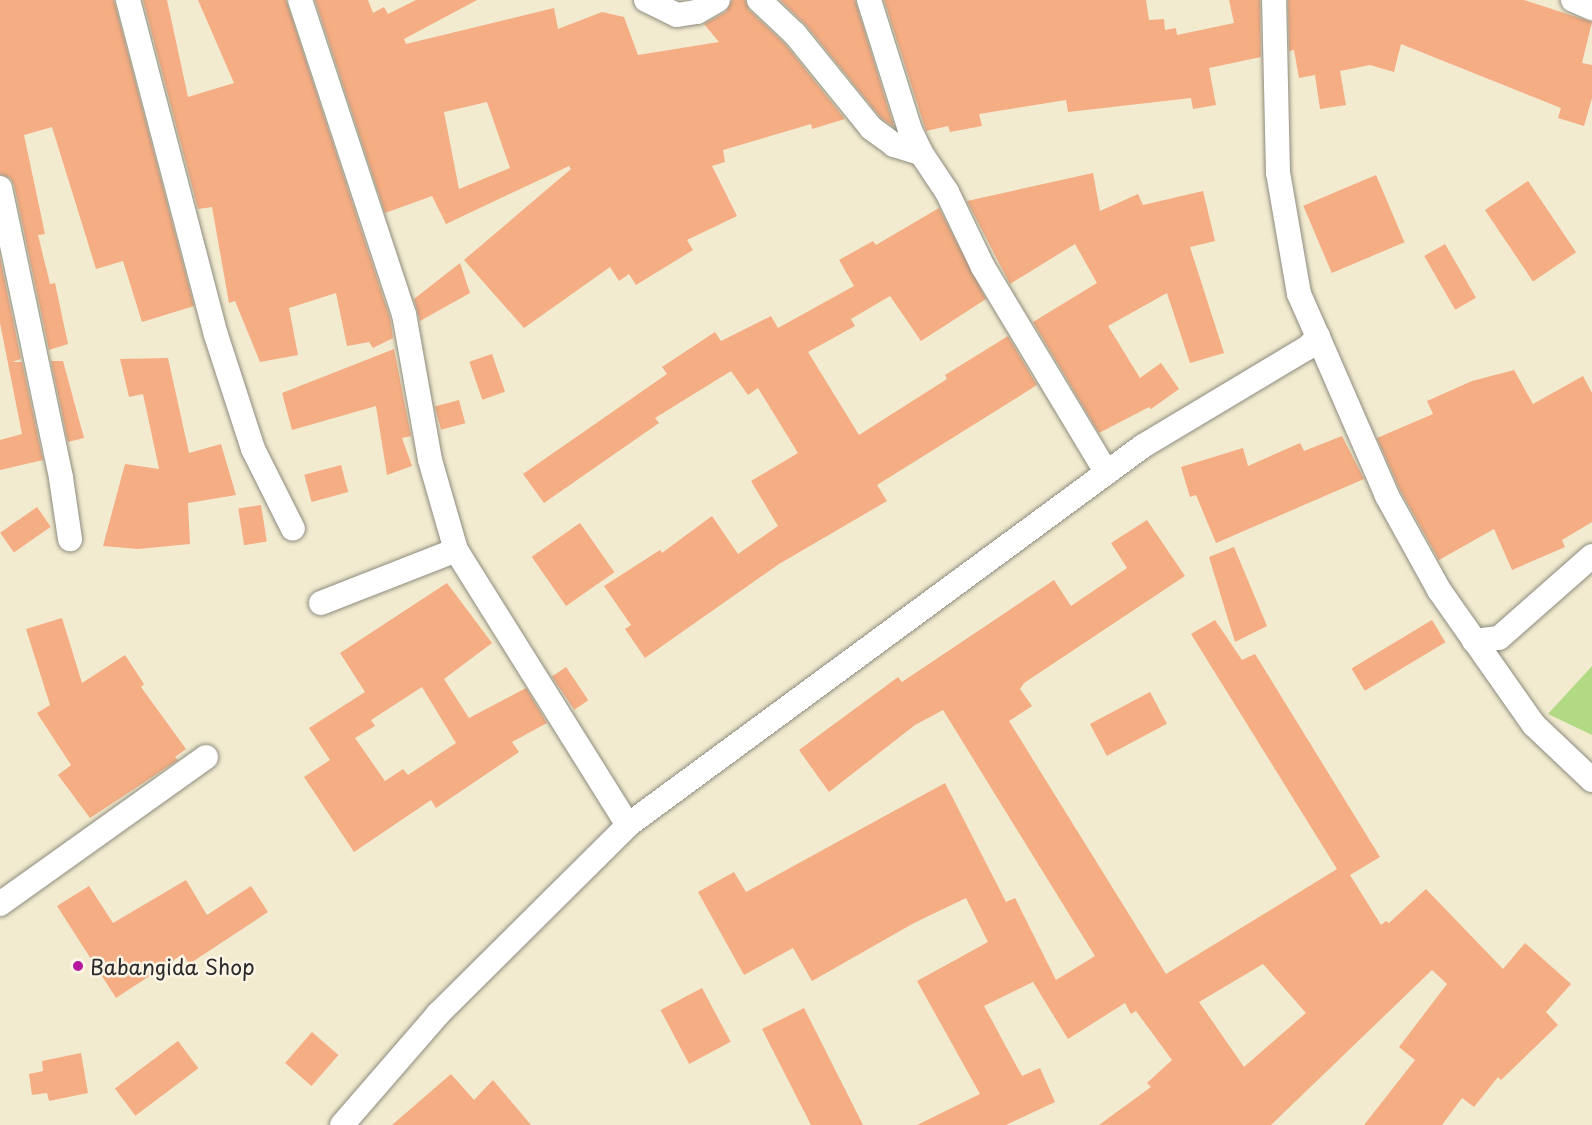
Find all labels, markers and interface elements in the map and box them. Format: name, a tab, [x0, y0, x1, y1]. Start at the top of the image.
place label: Babangida Shop	[90, 953, 254, 979]
marker: Babangida Shop	[71, 959, 85, 973]

